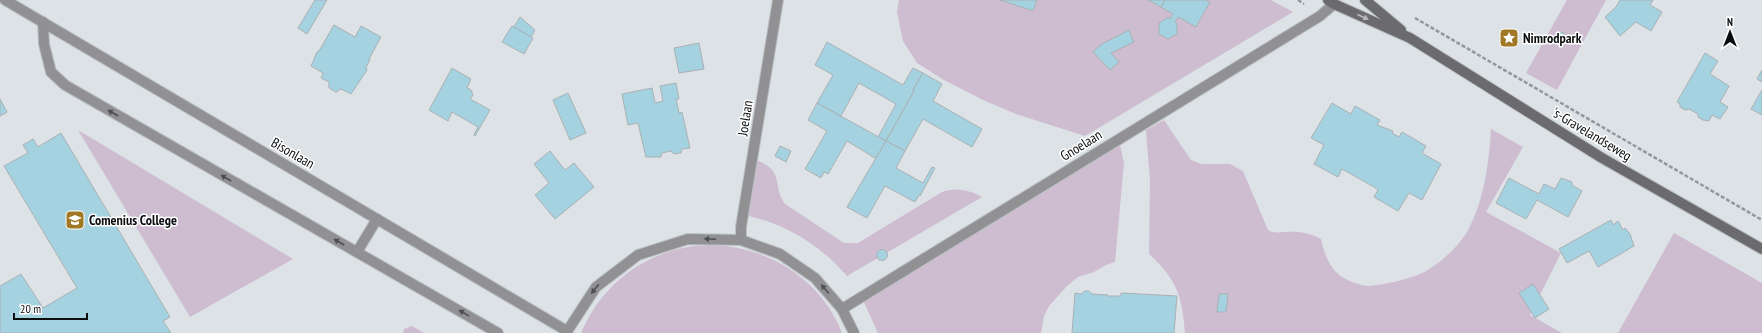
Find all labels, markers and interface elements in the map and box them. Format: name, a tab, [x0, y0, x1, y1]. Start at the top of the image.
north arrow	[1710, 12, 1750, 52]
one-way arrow	[1357, 14, 1368, 20]
text: N	[1727, 15, 1733, 29]
place icon: Nimrodpark	[1498, 27, 1520, 49]
place label: Nimrodpark	[1523, 29, 1582, 47]
street label: Joelaan	[733, 99, 757, 138]
street label: 's-Gravelandseweg	[1549, 103, 1635, 165]
one-way arrow	[107, 110, 119, 117]
street label: Gnoelaan	[1057, 125, 1105, 165]
street label: Bisonlaan	[268, 133, 318, 173]
one-way arrow	[220, 174, 232, 181]
school or university icon: Comenius College	[64, 209, 86, 231]
place label: Comenius College	[89, 211, 177, 229]
one-way arrow	[703, 236, 716, 242]
one-way arrow	[333, 238, 345, 245]
one-way arrow	[590, 284, 599, 295]
one-way arrow	[820, 284, 829, 294]
scale bar	[14, 295, 87, 321]
text: 20 m	[20, 301, 41, 316]
one-way arrow	[458, 310, 470, 317]

